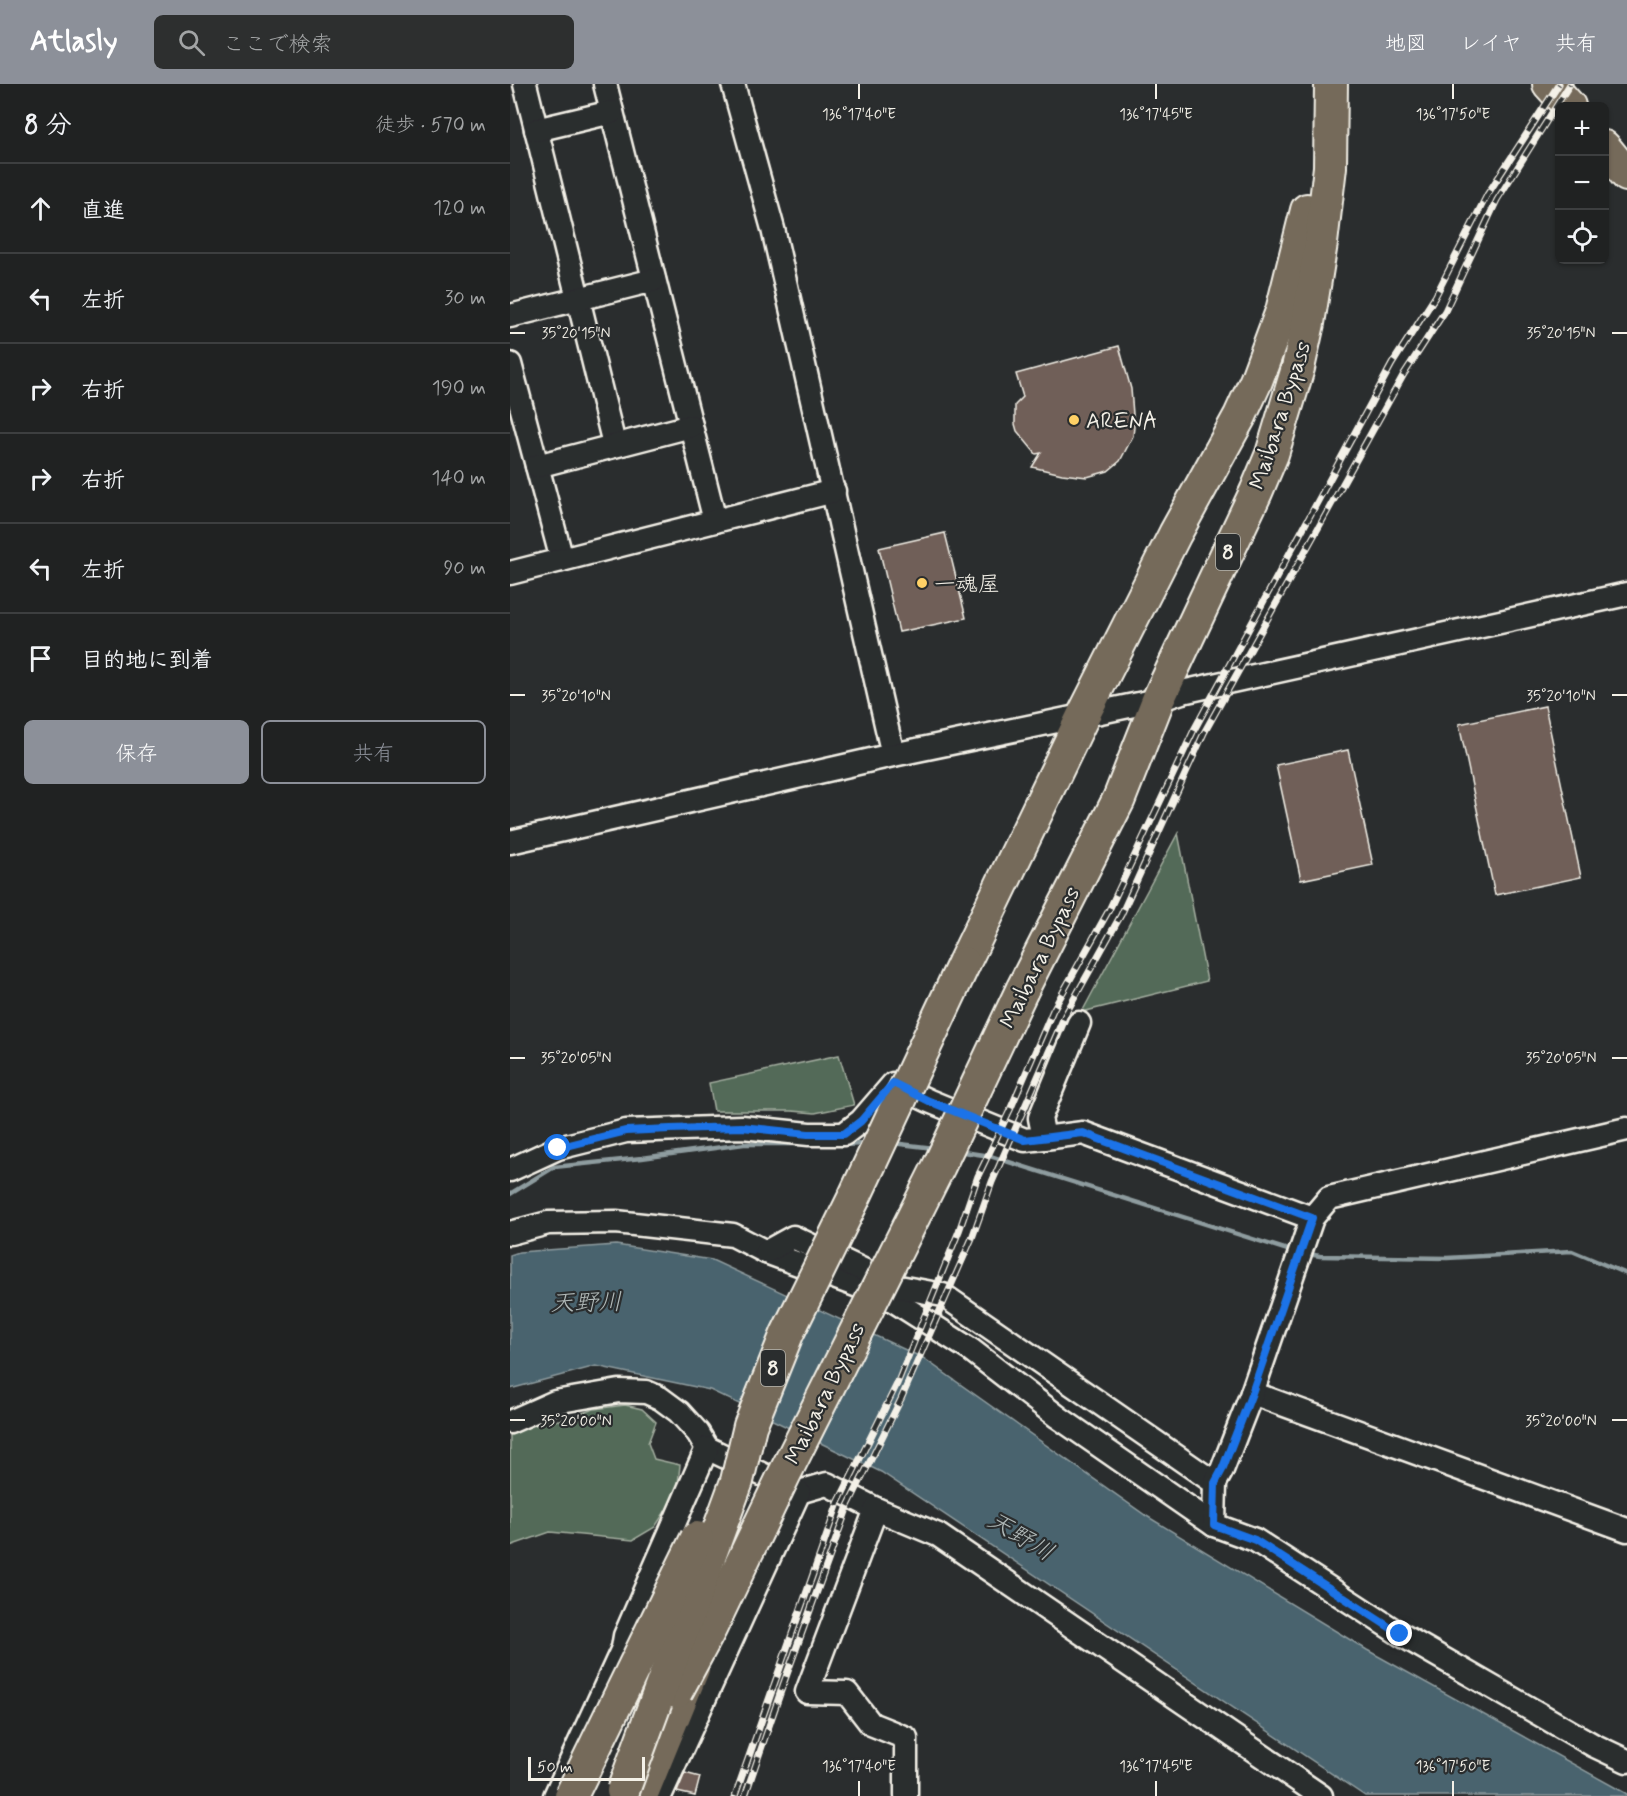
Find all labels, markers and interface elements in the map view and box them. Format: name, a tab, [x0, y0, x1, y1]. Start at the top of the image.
search box	[154, 15, 574, 69]
text: Atlasly	[30, 24, 118, 61]
icon: search	[175, 26, 208, 59]
text: 地図	[1385, 30, 1427, 58]
text: レイヤ	[1460, 30, 1522, 58]
text: 共有	[1555, 30, 1597, 58]
text: ここで検索	[223, 31, 333, 59]
map controls	[1555, 102, 1609, 264]
button: +	[1555, 102, 1609, 156]
text: 136°17'40"E	[822, 105, 896, 125]
text: 136°17'45"E	[1119, 105, 1193, 125]
text: 136°17'50"E	[1416, 105, 1490, 125]
text: 8 分	[24, 109, 72, 143]
text: 徒歩 · 570 m	[375, 112, 486, 139]
button: −	[1555, 156, 1609, 210]
icon: ahead	[24, 192, 57, 225]
text: 120 m	[433, 195, 486, 222]
text: 直進	[81, 197, 125, 225]
button: locate	[1555, 210, 1609, 264]
icon: left	[24, 282, 57, 315]
text: 30 m	[444, 285, 486, 312]
text: 左折	[81, 287, 125, 315]
text: 35°20'15"N	[541, 324, 611, 344]
text: 35°20'15"N	[1526, 324, 1596, 344]
street label: Maibara Bypass	[1244, 338, 1318, 493]
icon: right	[24, 372, 57, 405]
text: 190 m	[432, 375, 486, 402]
text: 右折	[81, 377, 125, 405]
place label: ARENA	[1086, 408, 1158, 436]
marker: ARENA	[1067, 413, 1081, 427]
icon: right	[24, 462, 57, 495]
text: 140 m	[432, 465, 486, 492]
text: 右折	[81, 467, 125, 495]
road number: 8	[1216, 534, 1240, 570]
icon: left	[24, 552, 57, 585]
text: 90 m	[443, 555, 486, 582]
text: 左折	[81, 557, 125, 585]
place label: 一魂屋	[934, 571, 1000, 599]
marker: 一魂屋	[915, 576, 929, 590]
icon: arrive	[24, 642, 57, 675]
text: 目的地に到着	[81, 647, 213, 675]
text: 35°20'10"N	[541, 687, 611, 707]
text: 35°20'10"N	[1526, 687, 1596, 707]
button: 保存	[24, 720, 249, 784]
button: 共有	[261, 720, 486, 784]
street label: Maibara Bypass	[994, 882, 1087, 1033]
text: 35°20'05"N	[541, 1049, 611, 1069]
text: 35°20'05"N	[1526, 1049, 1596, 1069]
route start	[544, 1134, 570, 1160]
water label: 天野川	[550, 1287, 622, 1320]
street label: Maibara Bypass	[779, 1318, 872, 1469]
road number: 8	[761, 1350, 785, 1386]
text: 35°20'00"N	[540, 1412, 612, 1432]
text: 35°20'00"N	[1525, 1412, 1597, 1432]
water label: 天野川	[981, 1505, 1059, 1569]
route end	[1386, 1620, 1412, 1646]
scale bar	[528, 1754, 645, 1782]
text: 50 m	[537, 1757, 573, 1778]
text: 136°17'40"E	[822, 1757, 896, 1777]
text: 136°17'45"E	[1119, 1757, 1193, 1777]
text: 136°17'50"E	[1416, 1757, 1490, 1777]

